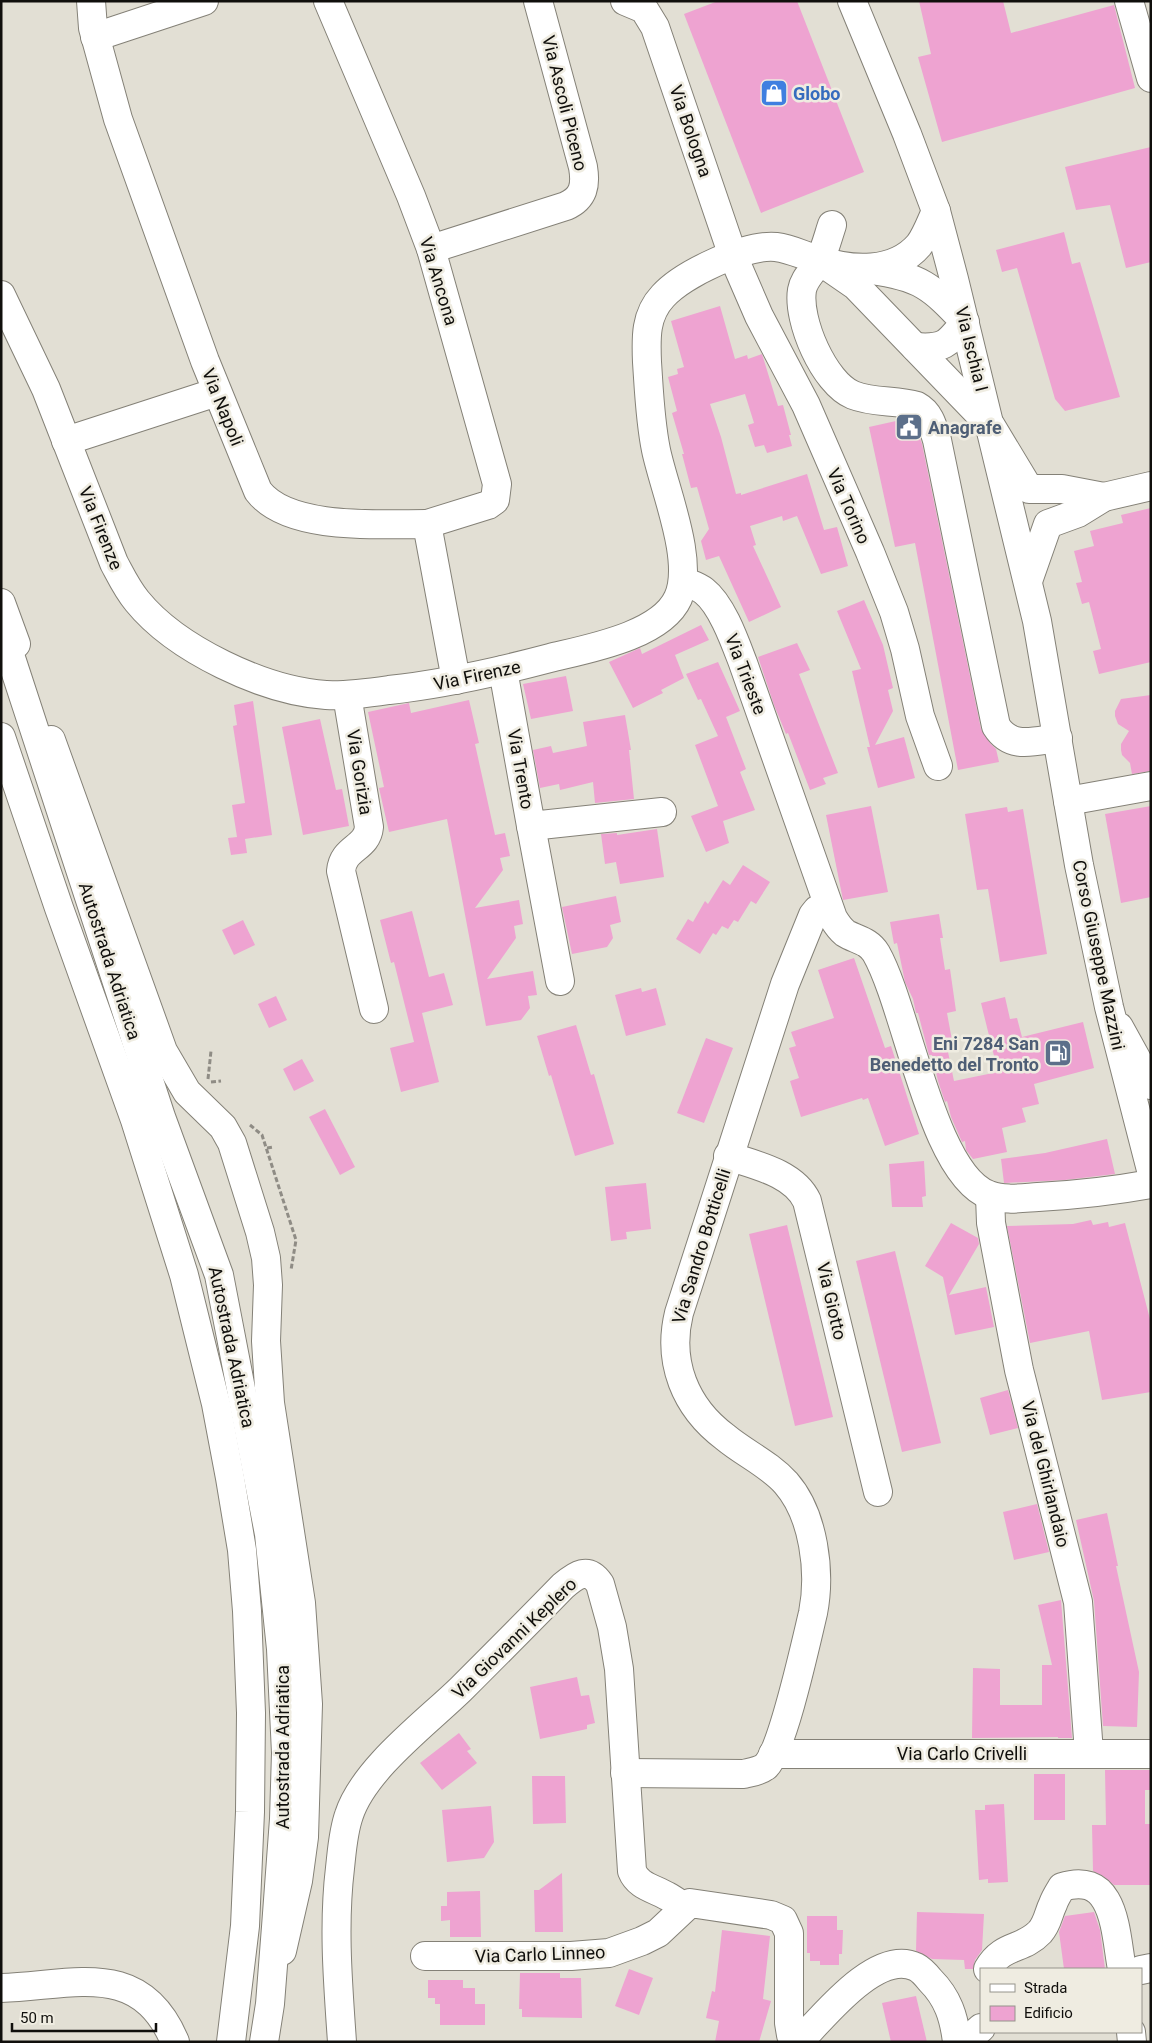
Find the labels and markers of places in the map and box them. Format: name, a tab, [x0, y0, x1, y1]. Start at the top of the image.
shop icon: Globo	[759, 78, 789, 108]
place label: Globo	[793, 83, 840, 104]
public building icon: Anagrafe	[894, 412, 924, 442]
place label: Anagrafe	[928, 417, 1002, 438]
place label: Eni 7284 San Benedetto del Tronto	[870, 1033, 1039, 1075]
fuel station icon: Eni 7284 San Benedetto del Tronto	[1043, 1038, 1073, 1068]

